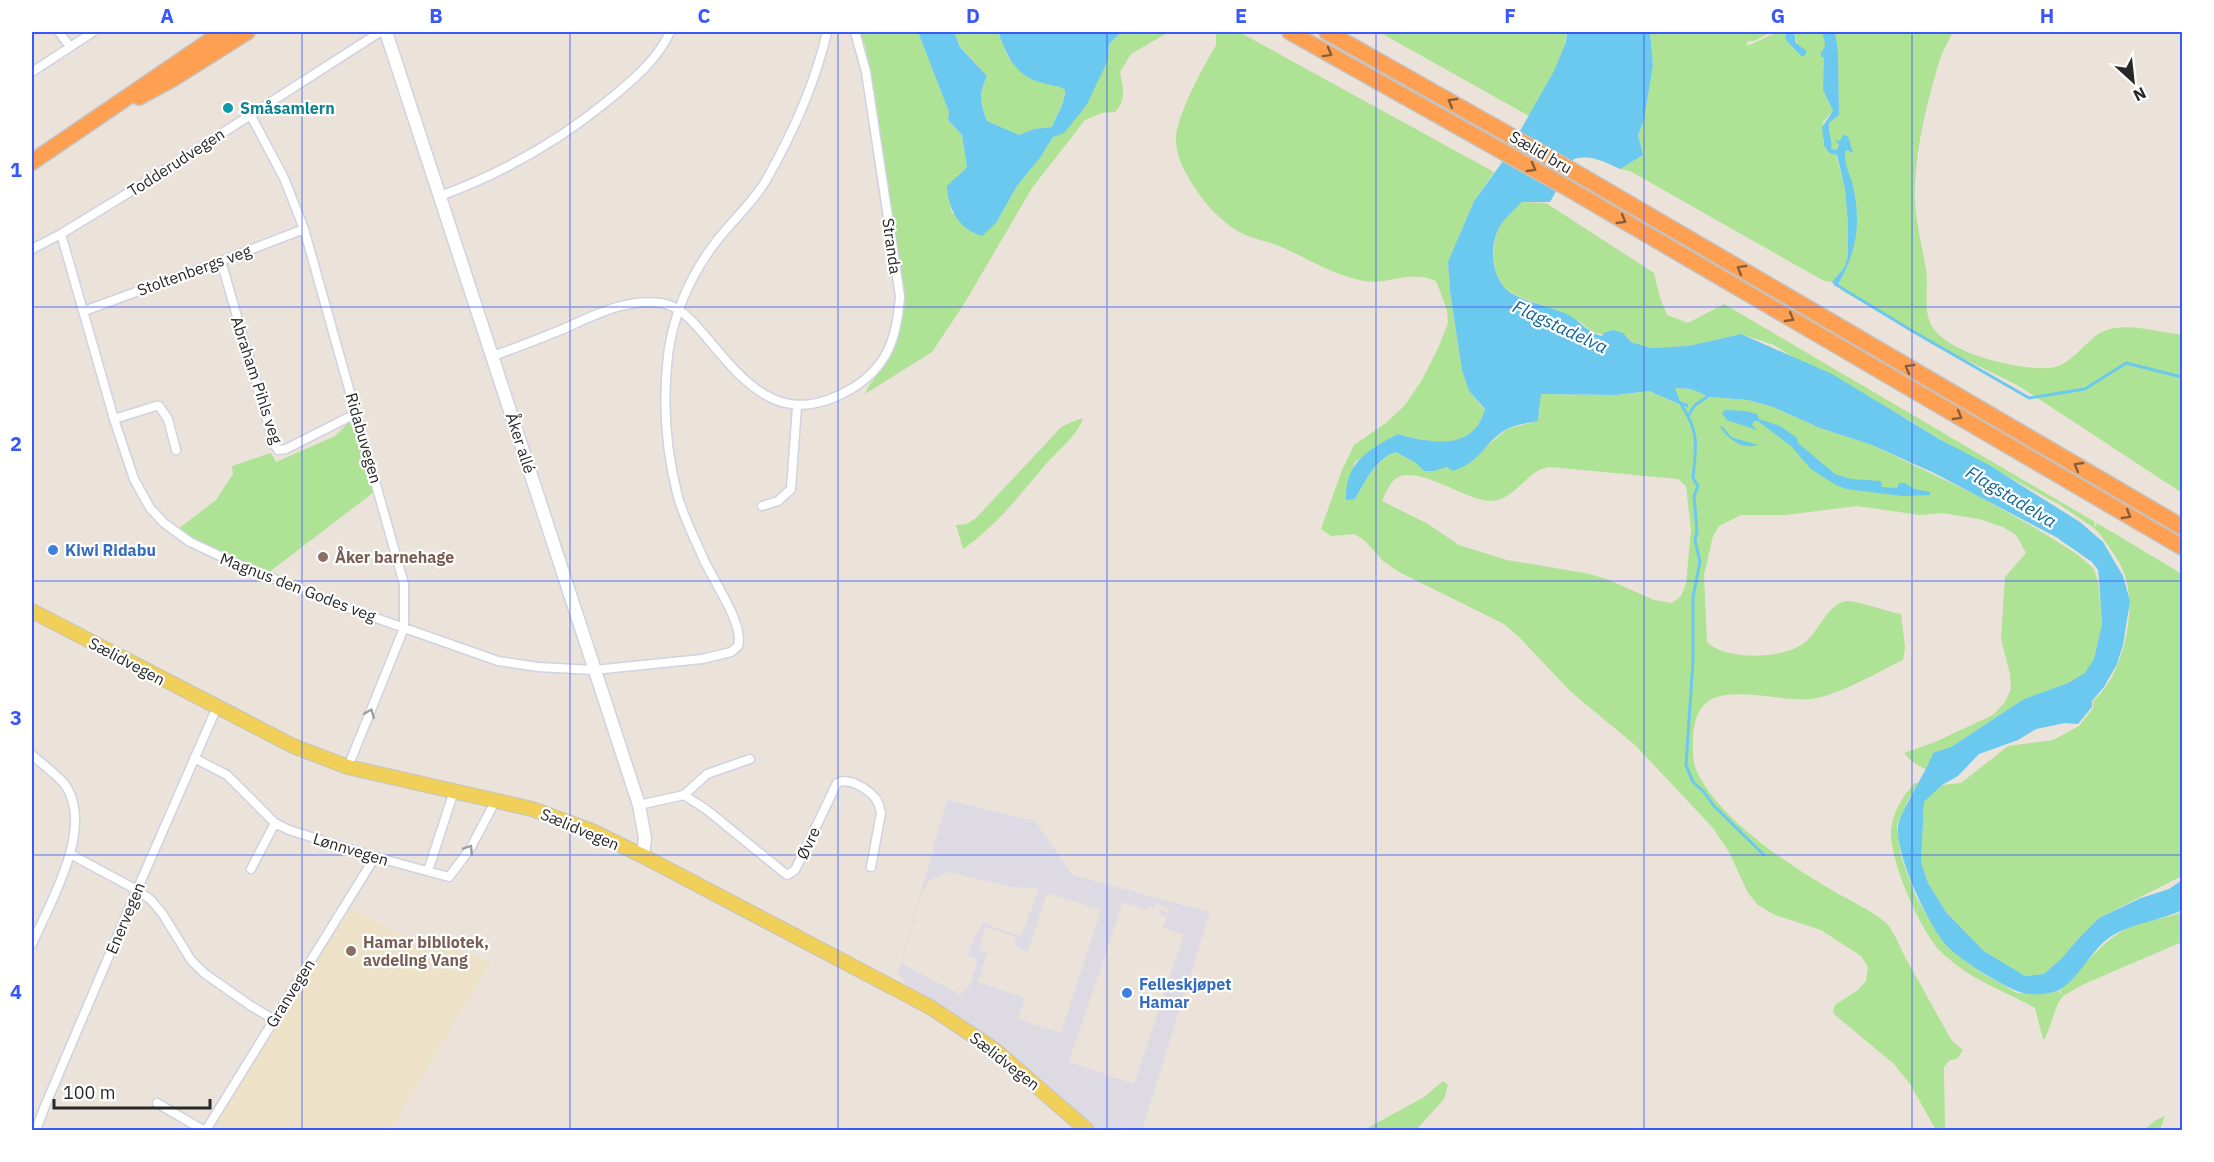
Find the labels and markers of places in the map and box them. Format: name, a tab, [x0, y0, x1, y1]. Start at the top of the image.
place label: Småsamlern	[240, 98, 335, 118]
marker: Småsamlern	[221, 101, 235, 115]
place label: Kiwi Ridabu	[65, 540, 156, 560]
marker: Kiwi Ridabu	[46, 543, 60, 557]
place label: Åker barnehage	[335, 545, 454, 567]
marker: Åker barnehage	[316, 550, 330, 564]
place label: Hamar bibliotek, avdeling Vang	[363, 932, 489, 970]
marker: Hamar bibliotek, avdeling Vang	[344, 944, 358, 958]
place label: Felleskjøpet Hamar	[1139, 974, 1231, 1012]
marker: Felleskjøpet Hamar	[1120, 986, 1134, 1000]

